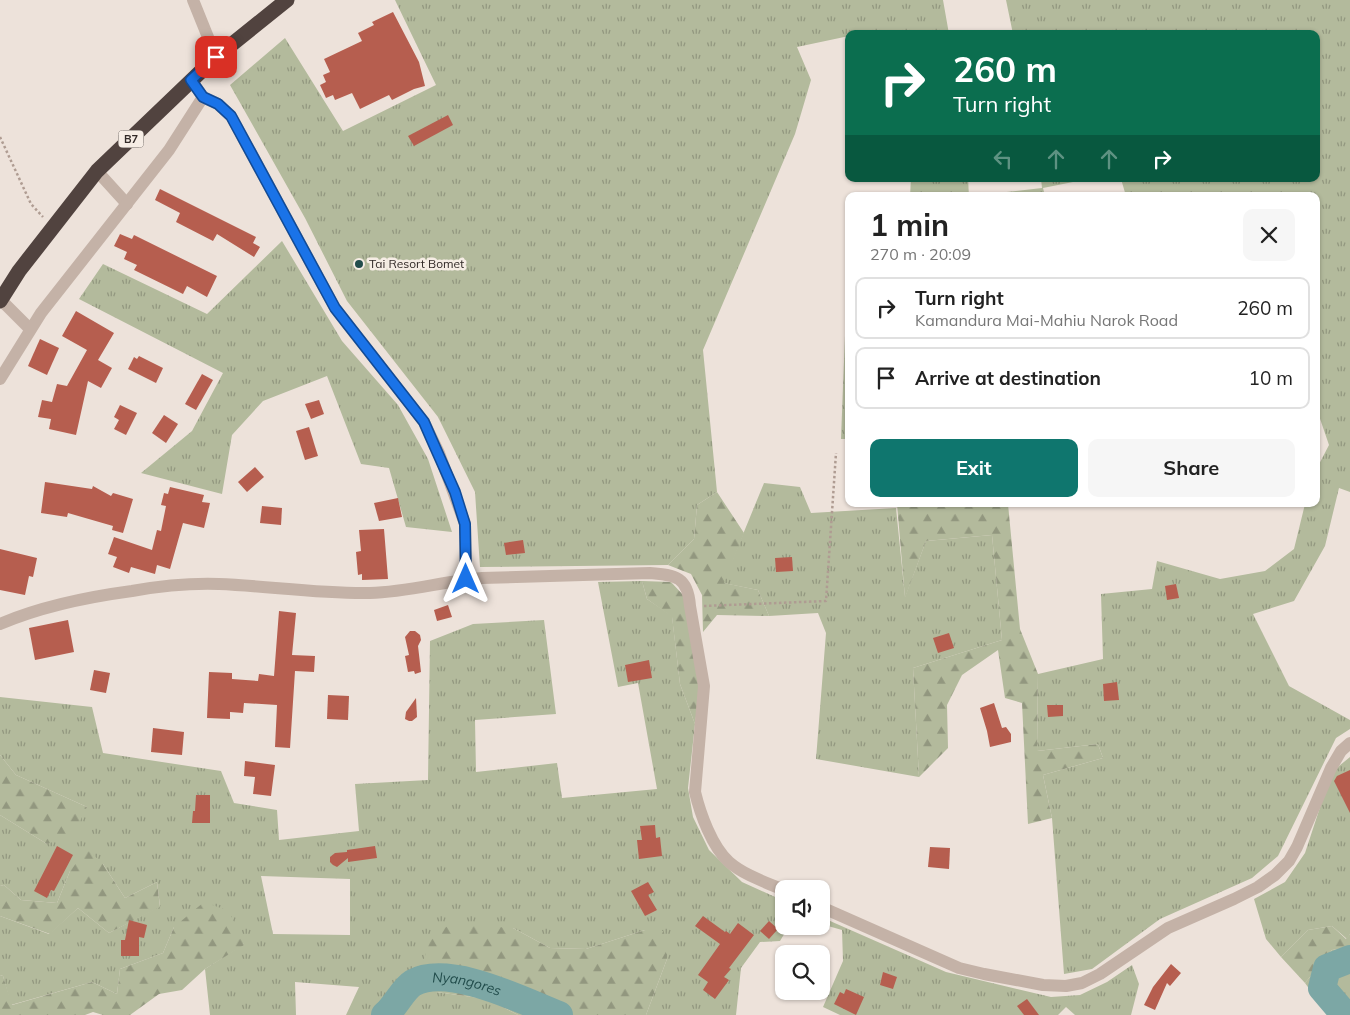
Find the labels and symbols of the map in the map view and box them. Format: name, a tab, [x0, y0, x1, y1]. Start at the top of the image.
pin	[195, 36, 237, 78]
road number: B7	[118, 130, 144, 148]
place label: Tai Resort Bomet	[369, 256, 464, 271]
marker: Tai Resort Bomet	[353, 258, 365, 270]
position arrow	[439, 552, 491, 604]
water label: Nyangores	[432, 968, 504, 1000]

